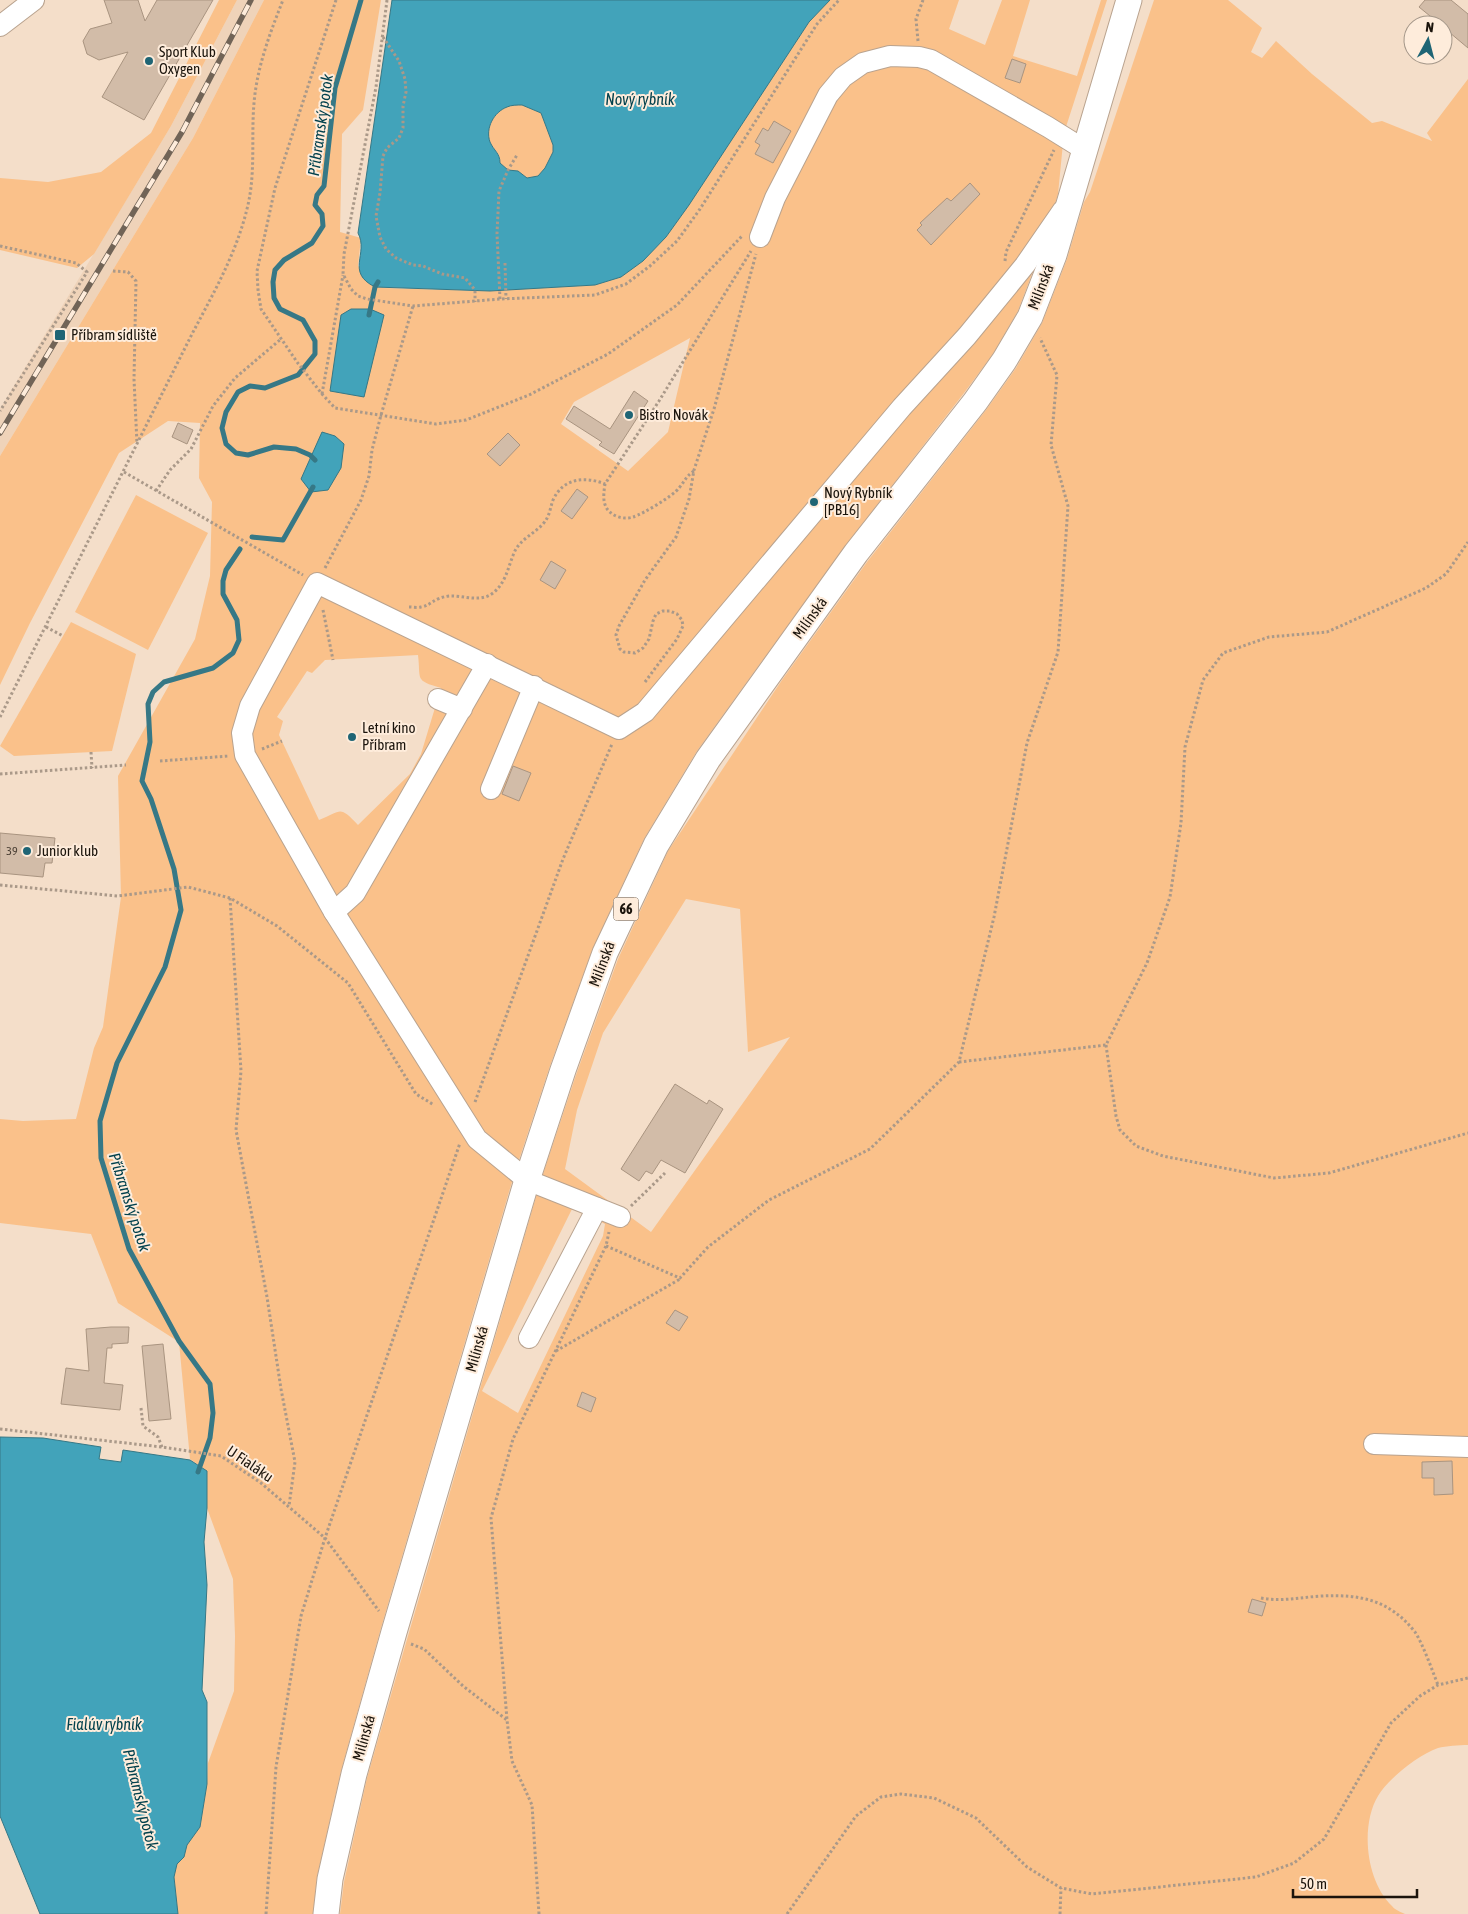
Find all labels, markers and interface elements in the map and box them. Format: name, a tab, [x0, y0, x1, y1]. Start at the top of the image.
north arrow	[1403, 15, 1453, 65]
text: N	[1425, 19, 1435, 36]
place label: Sport Klub Oxygen	[159, 43, 216, 77]
marker: Sport Klub Oxygen	[143, 55, 155, 67]
water label: Příbramský potok	[304, 72, 337, 177]
water label: Nový rybník	[605, 90, 676, 109]
street label: Milínská	[1024, 262, 1057, 312]
place label: Příbram sídliště	[71, 326, 157, 343]
marker: Příbram sídliště	[53, 328, 67, 342]
place label: Bistro Novák	[639, 406, 708, 423]
marker: Bistro Novák	[623, 409, 635, 421]
place label: Nový Rybník [PB16]	[824, 484, 893, 518]
marker: Nový Rybník [PB16]	[808, 496, 820, 508]
street label: Milínská	[789, 594, 830, 642]
place label: Letní kino Příbram	[362, 719, 416, 753]
marker: Letní kino Příbram	[346, 731, 358, 743]
place label: Junior klub	[37, 842, 98, 859]
house number: 39	[6, 844, 18, 858]
marker: Junior klub	[21, 845, 33, 857]
road number: 66	[614, 898, 638, 921]
street label: Milínská	[585, 939, 618, 989]
water label: Příbramský potok	[105, 1150, 155, 1255]
street label: Milínská	[462, 1324, 491, 1374]
street label: U Fialáku	[224, 1442, 277, 1485]
street label: Milínská	[349, 1713, 378, 1763]
water label: Fialúv rybník	[66, 1715, 143, 1734]
water label: Příbramský potok	[119, 1747, 162, 1852]
scale bar	[1293, 1866, 1417, 1898]
text: 50 m	[1300, 1875, 1327, 1892]

